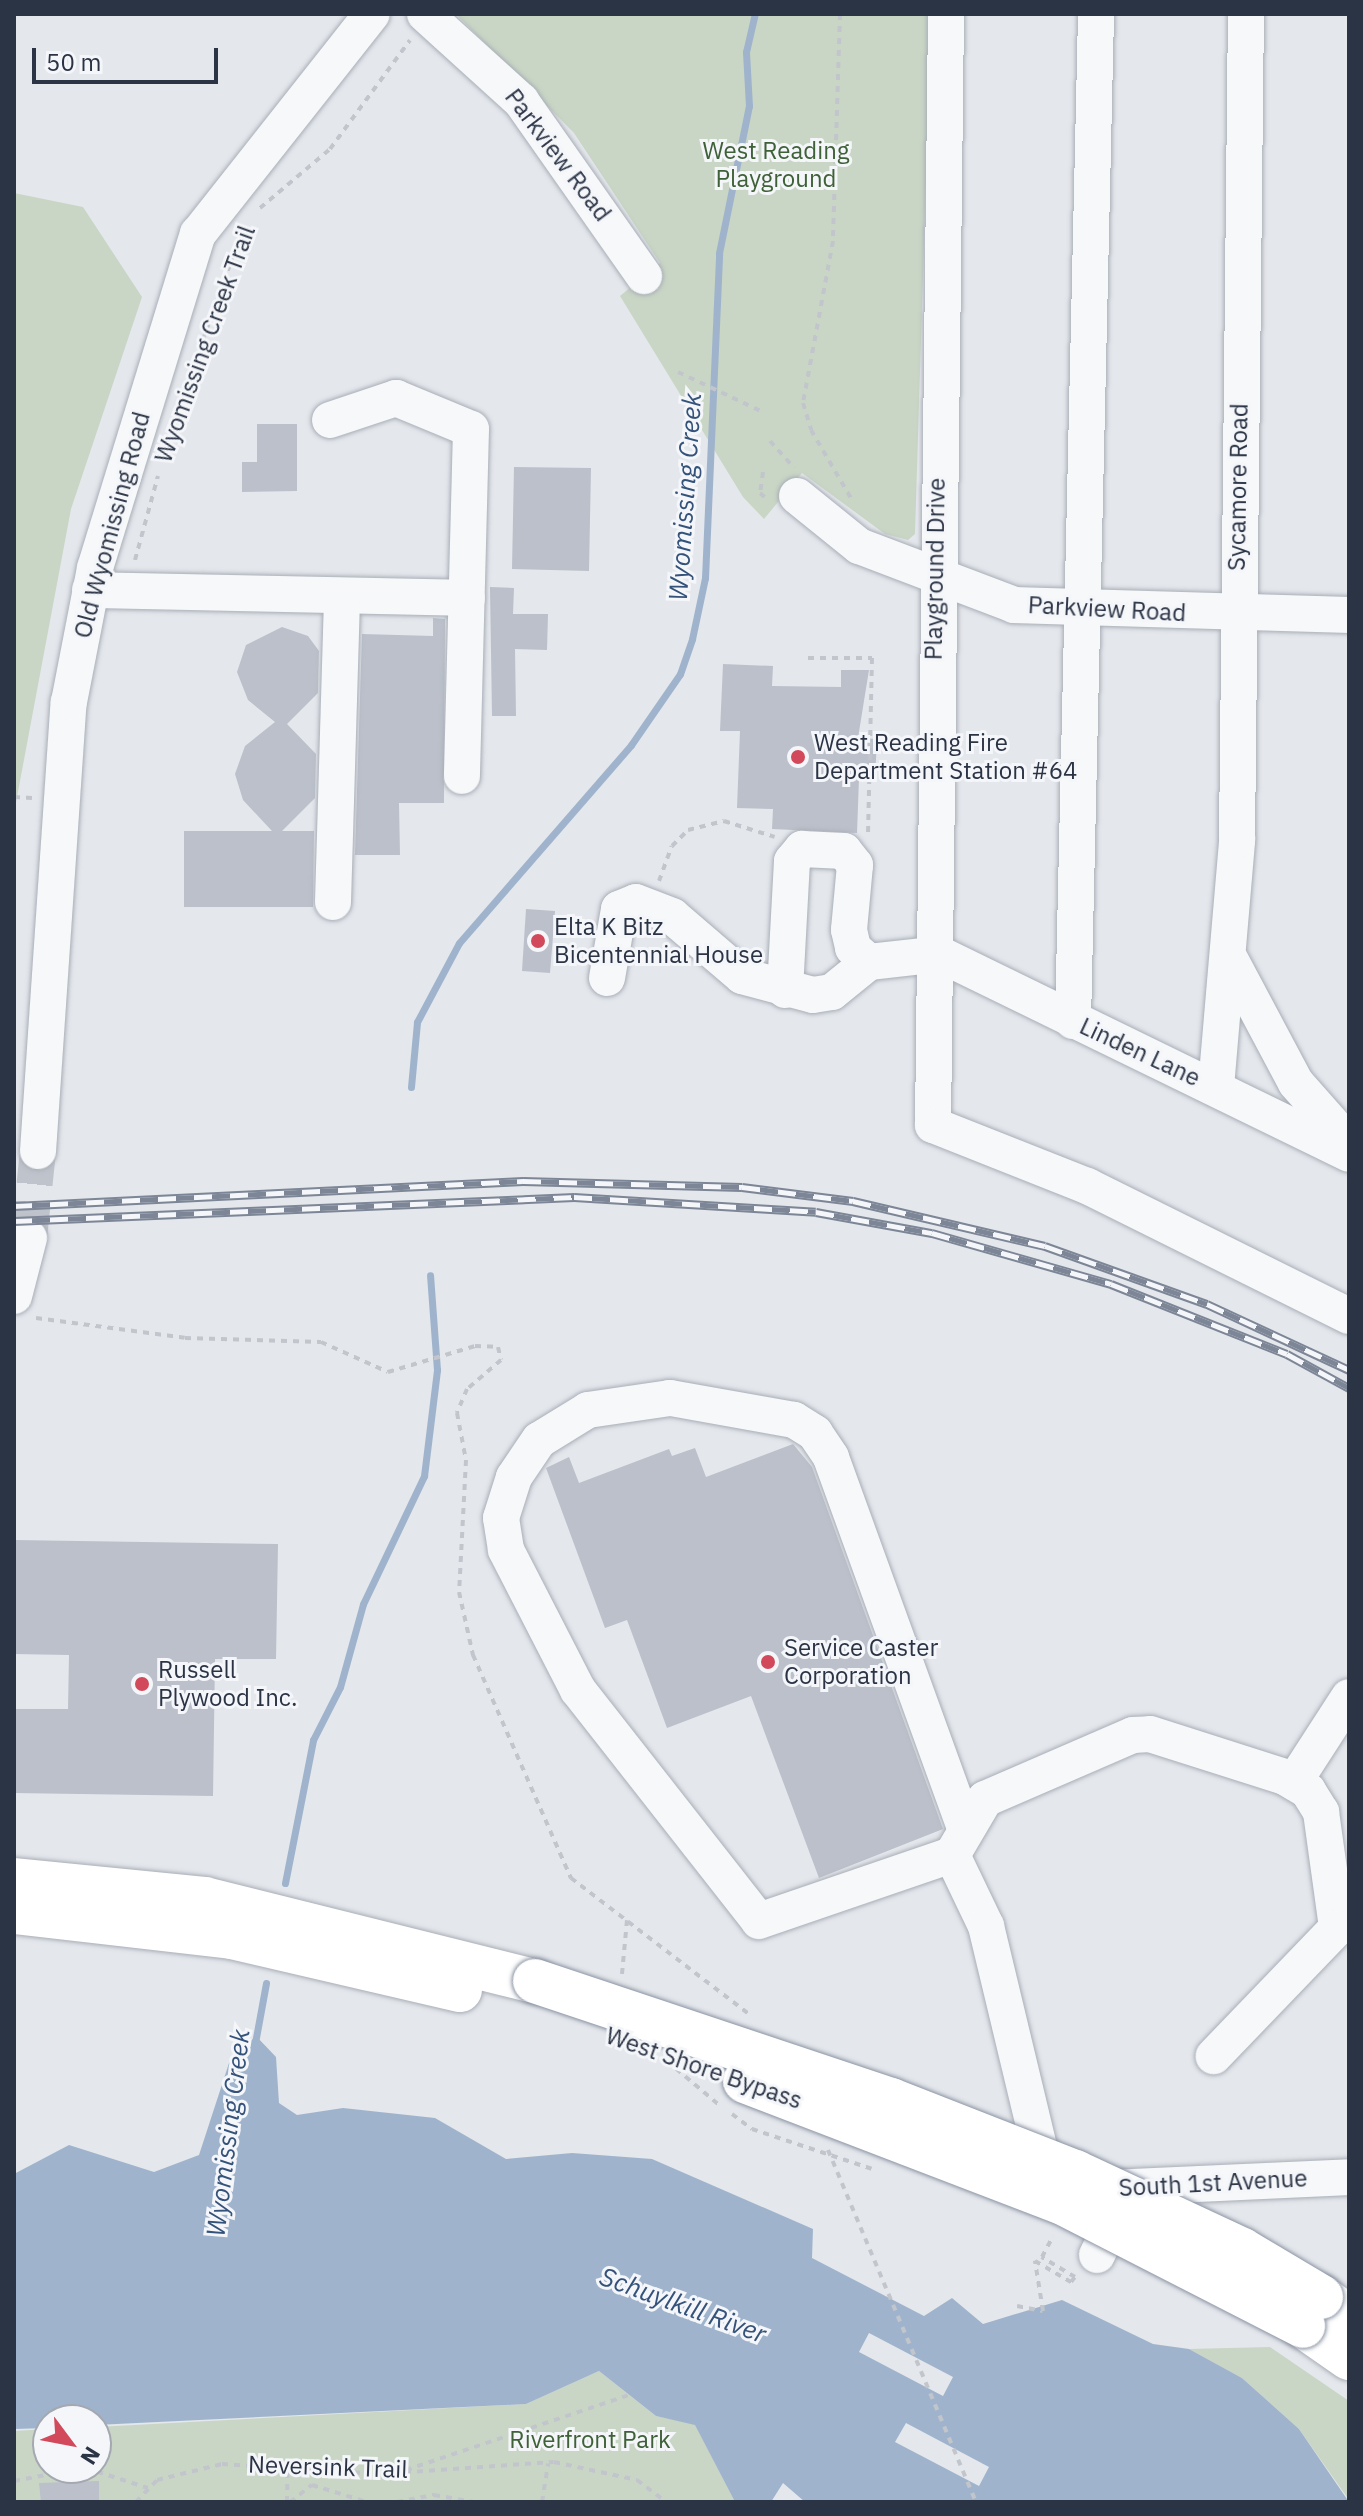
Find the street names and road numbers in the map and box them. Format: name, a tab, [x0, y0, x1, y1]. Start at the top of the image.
street label: Parkview Road	[499, 83, 617, 227]
street label: Wyomissing Creek Trail	[149, 222, 261, 466]
street label: Sycamore Road	[1222, 403, 1254, 571]
street label: Old Wyomissing Road	[68, 409, 156, 641]
street label: Playground Drive	[919, 478, 951, 660]
street label: Parkview Road	[1027, 590, 1187, 628]
street label: Linden Lane	[1075, 1012, 1205, 1092]
street label: West Shore Bypass	[602, 2021, 806, 2115]
street label: South 1st Avenue	[1118, 2164, 1308, 2202]
street label: Neversink Trail	[248, 2450, 408, 2484]

